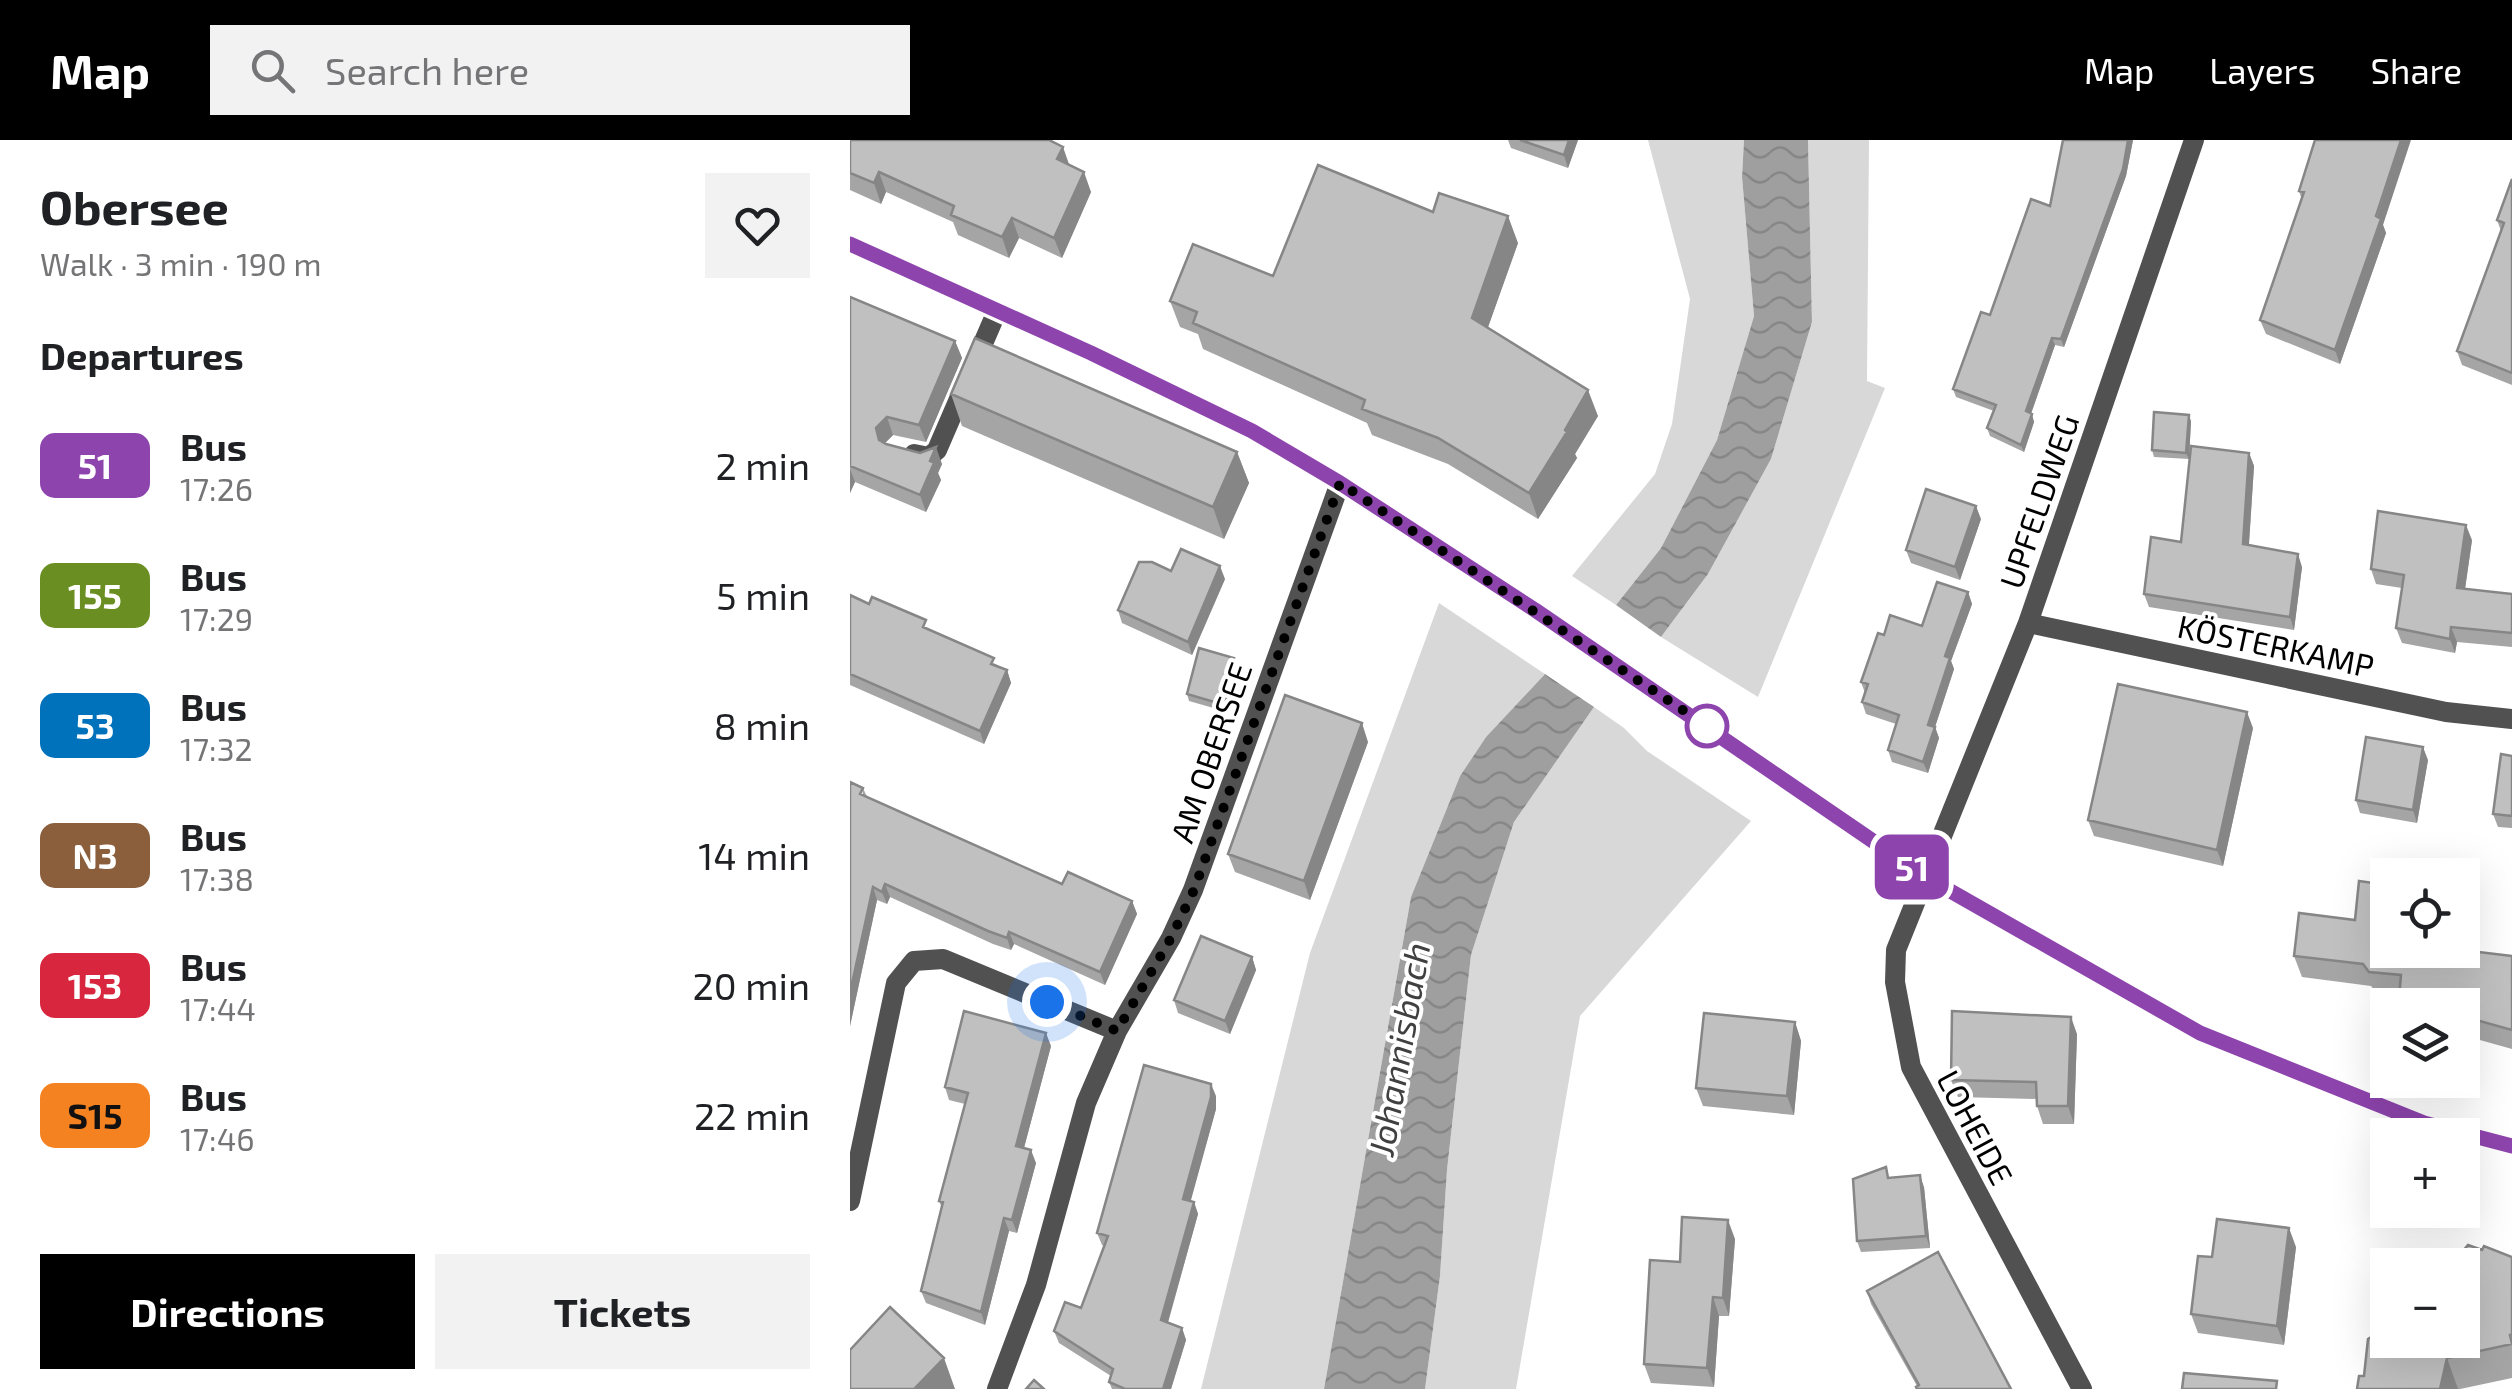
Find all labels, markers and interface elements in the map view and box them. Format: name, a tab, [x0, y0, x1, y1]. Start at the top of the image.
search box	[210, 25, 910, 115]
text: Map	[50, 41, 150, 99]
icon: search	[245, 43, 300, 98]
text: Search here	[325, 47, 529, 93]
text: Map	[2084, 49, 2154, 91]
text: Layers	[2209, 49, 2315, 91]
text: Share	[2370, 49, 2462, 91]
button: heart	[705, 173, 810, 278]
text: Obersee	[40, 177, 229, 235]
text: Walk · 3 min · 190 m	[40, 244, 322, 282]
text: Departures	[40, 332, 244, 378]
street label: UPFELDWEG	[1991, 409, 2085, 593]
text: Bus	[180, 423, 247, 469]
text: 2 min	[715, 442, 810, 488]
text: 51	[78, 444, 112, 486]
text: 17:26	[180, 469, 253, 507]
text: Bus	[180, 553, 247, 599]
text: 5 min	[716, 572, 810, 618]
text: 155	[68, 574, 122, 616]
text: 17:29	[180, 599, 253, 637]
street label: KÖSTERKAMP	[2174, 606, 2378, 684]
street label: AM OBERSEE	[1161, 657, 1259, 847]
text: Bus	[180, 683, 247, 729]
text: 8 min	[714, 702, 810, 748]
text: 53	[75, 704, 115, 746]
unlabelled marker	[1686, 705, 1728, 747]
text: 17:32	[180, 729, 252, 767]
text: Bus	[180, 813, 247, 859]
text: 14 min	[698, 832, 810, 878]
text: N3	[72, 834, 118, 876]
line badge: 51	[1867, 834, 1957, 900]
text: 51	[1895, 846, 1929, 888]
map controls	[2370, 858, 2480, 1358]
button: locate	[2370, 858, 2480, 968]
text: 17:38	[180, 859, 254, 897]
water label: Johannisbach	[1358, 939, 1437, 1160]
text: Bus	[180, 943, 247, 989]
text: 20 min	[692, 962, 810, 1008]
text: 153	[68, 964, 122, 1006]
your location	[1022, 977, 1072, 1027]
button: layers	[2370, 988, 2480, 1098]
text: 17:44	[180, 989, 256, 1027]
street label: LOHEIDE	[1930, 1063, 2022, 1191]
text: Bus	[180, 1073, 247, 1119]
text: 22 min	[694, 1092, 810, 1138]
text: S15	[68, 1094, 122, 1136]
button: +	[2370, 1118, 2480, 1228]
text: 17:46	[180, 1119, 255, 1157]
button: −	[2370, 1248, 2480, 1358]
button: Directions	[40, 1254, 415, 1369]
button: Tickets	[435, 1254, 810, 1369]

